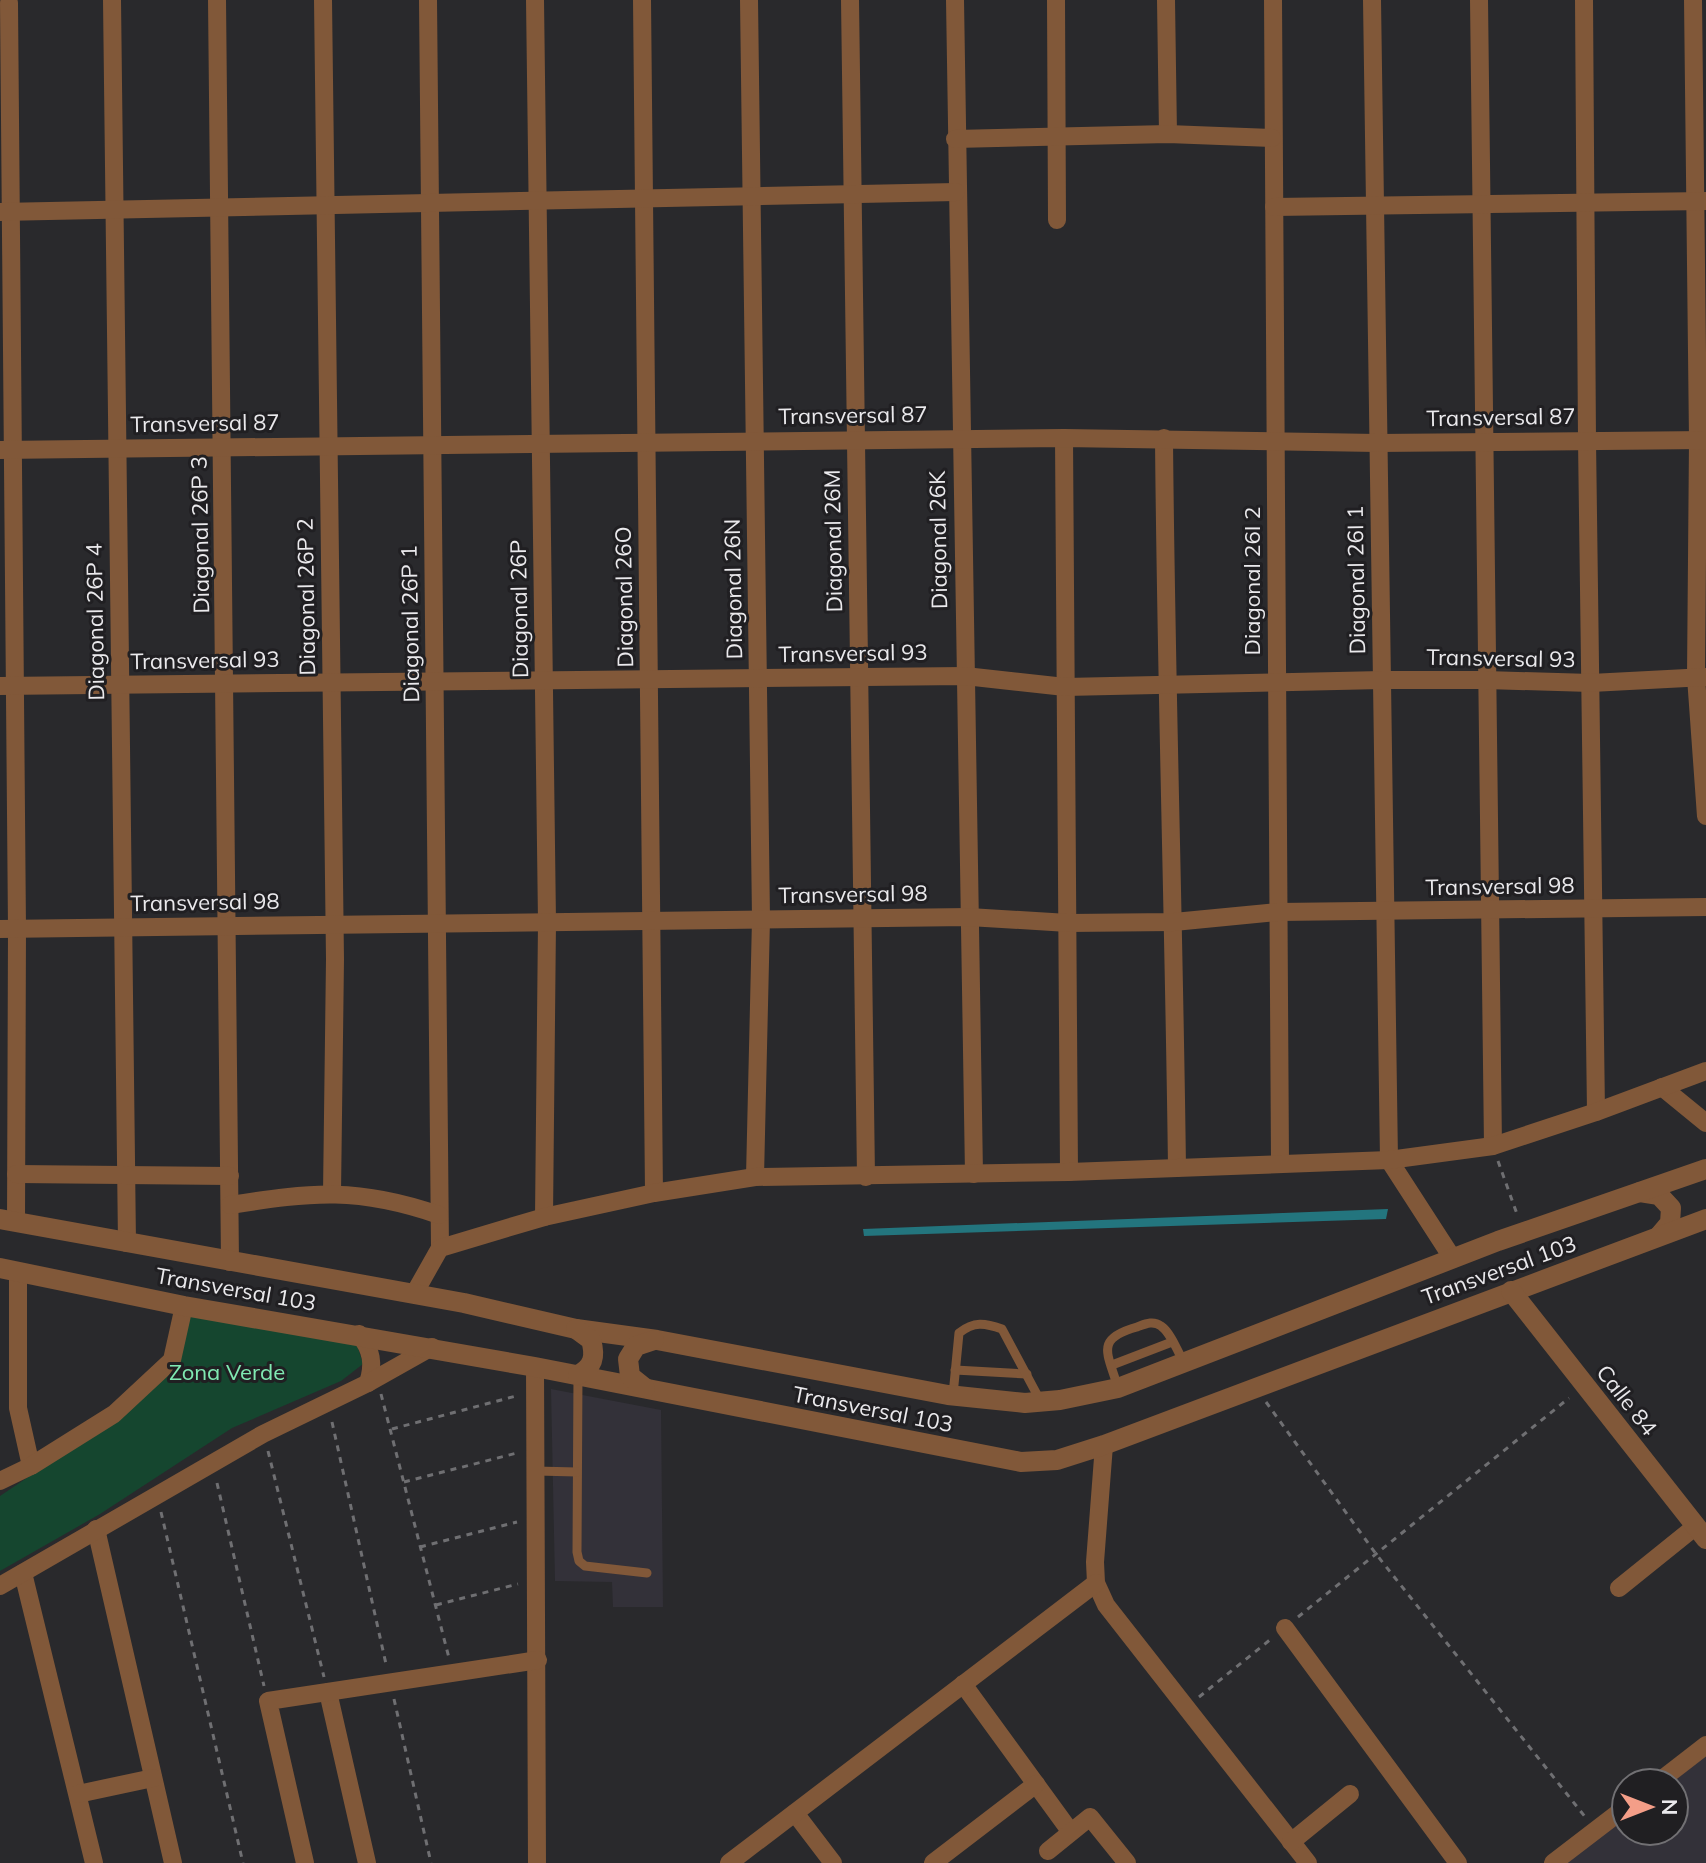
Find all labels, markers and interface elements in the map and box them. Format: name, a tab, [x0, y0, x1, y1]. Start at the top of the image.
street label: Transversal 87	[778, 400, 928, 430]
street label: Transversal 87	[1426, 402, 1576, 432]
street label: Transversal 87	[130, 408, 280, 438]
street label: Diagonal 26P 3	[185, 456, 215, 614]
street label: Diagonal 26M	[818, 469, 848, 613]
street label: Diagonal 26K	[923, 470, 953, 609]
street label: Diagonal 26I 1	[1341, 505, 1371, 655]
street label: Diagonal 26I 2	[1238, 507, 1266, 655]
street label: Diagonal 26P 2	[291, 518, 321, 676]
street label: Diagonal 26N	[718, 518, 748, 660]
street label: Diagonal 26O	[609, 526, 639, 668]
street label: Diagonal 26P	[504, 540, 534, 678]
street label: Diagonal 26P 4	[80, 543, 110, 701]
street label: Diagonal 26P 1	[395, 545, 425, 703]
street label: Transversal 93	[778, 638, 928, 668]
street label: Transversal 93	[1426, 643, 1576, 673]
street label: Transversal 93	[130, 645, 280, 675]
street label: Transversal 98	[1425, 871, 1575, 901]
street label: Transversal 98	[778, 879, 928, 909]
street label: Transversal 98	[130, 887, 280, 917]
street label: Transversal 103	[1418, 1229, 1580, 1311]
street label: Transversal 103	[154, 1261, 318, 1317]
park label: Zona Verde	[169, 1358, 285, 1386]
street label: Calle 84	[1591, 1359, 1663, 1441]
street label: Transversal 103	[791, 1380, 955, 1438]
north arrow	[1610, 1767, 1690, 1847]
text: N	[1656, 1799, 1684, 1815]

